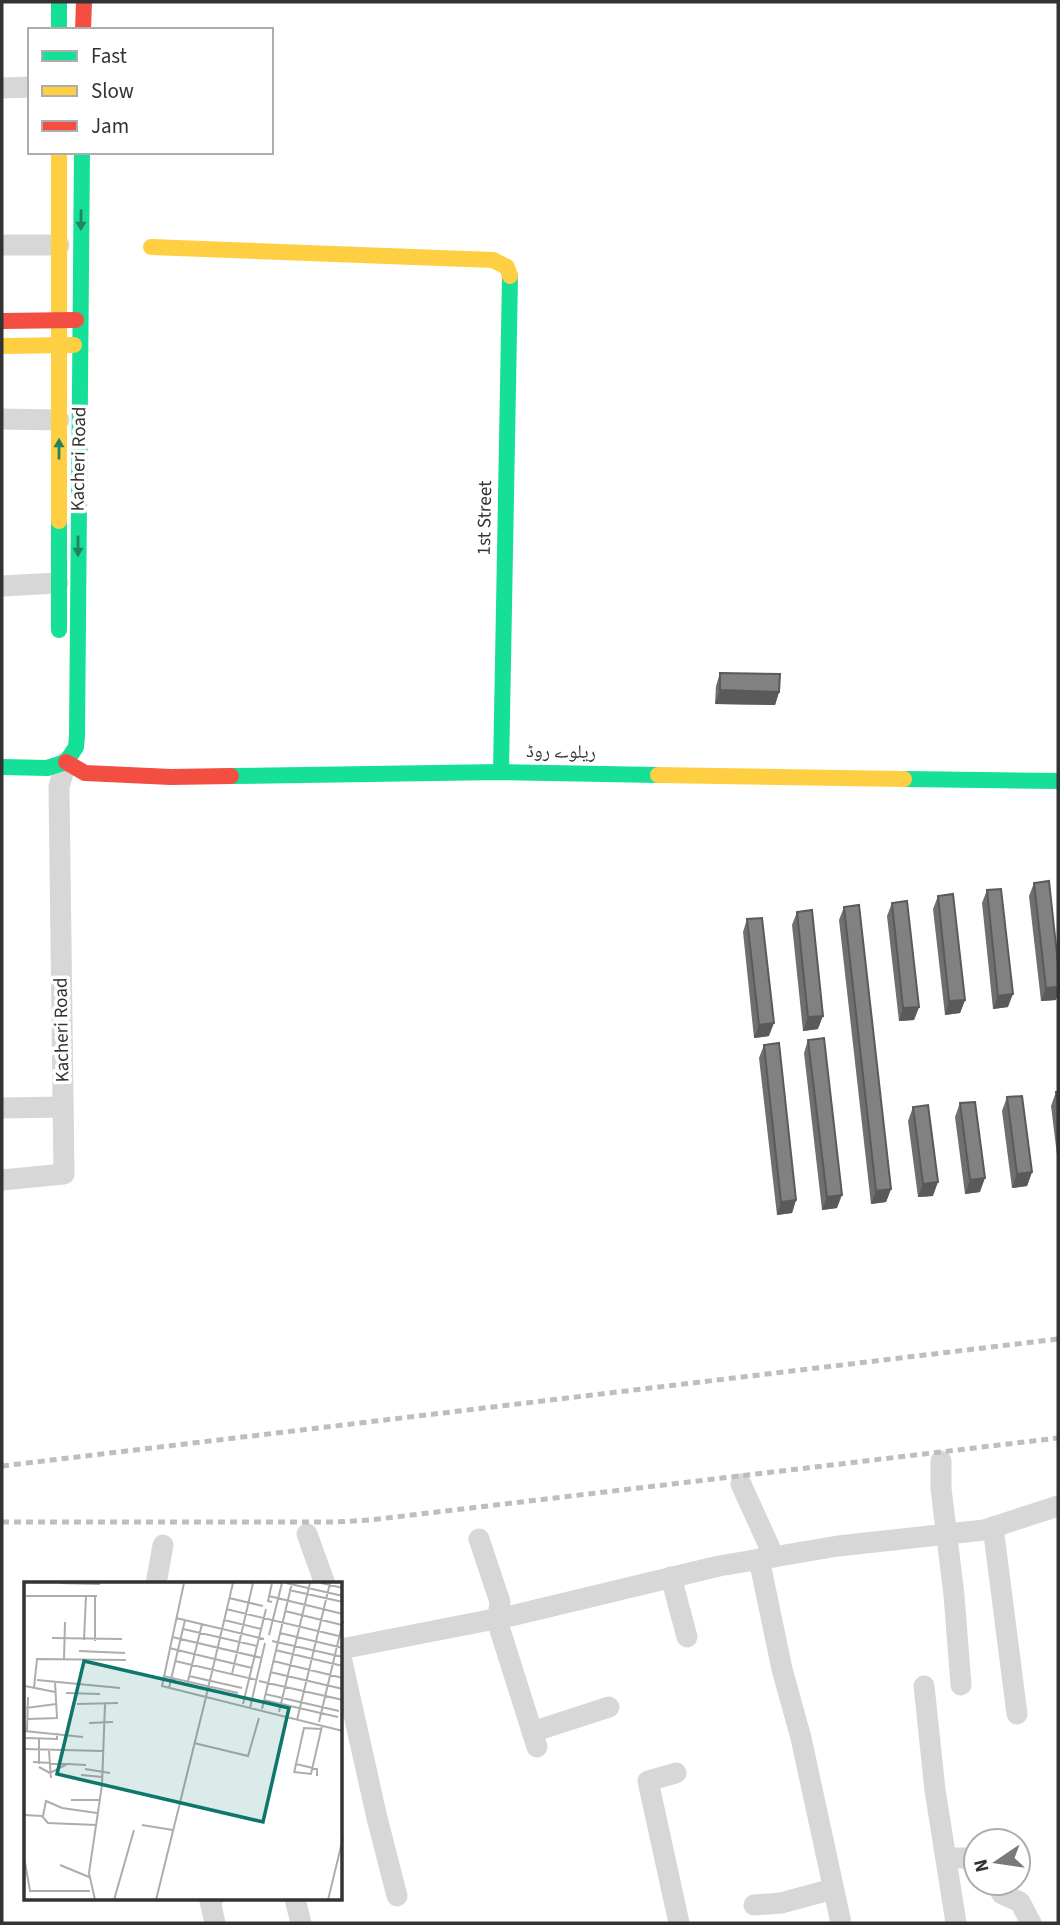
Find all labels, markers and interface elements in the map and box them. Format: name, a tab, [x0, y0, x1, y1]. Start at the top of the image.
legend	[28, 28, 273, 154]
text: Fast	[91, 41, 127, 71]
text: Slow	[91, 76, 134, 106]
text: Jam	[91, 111, 129, 141]
one-way arrow	[76, 210, 87, 232]
street label: Kacheri Road	[65, 406, 93, 512]
one-way arrow	[53, 437, 65, 459]
street label: 1st Street	[471, 480, 499, 556]
one-way arrow	[72, 535, 84, 557]
street label: ریلوے روڈ	[526, 738, 596, 766]
street label: Kacheri Road	[48, 977, 76, 1083]
inset map	[24, 1582, 343, 1900]
north arrow	[962, 1827, 1032, 1897]
text: N	[967, 1856, 996, 1875]

